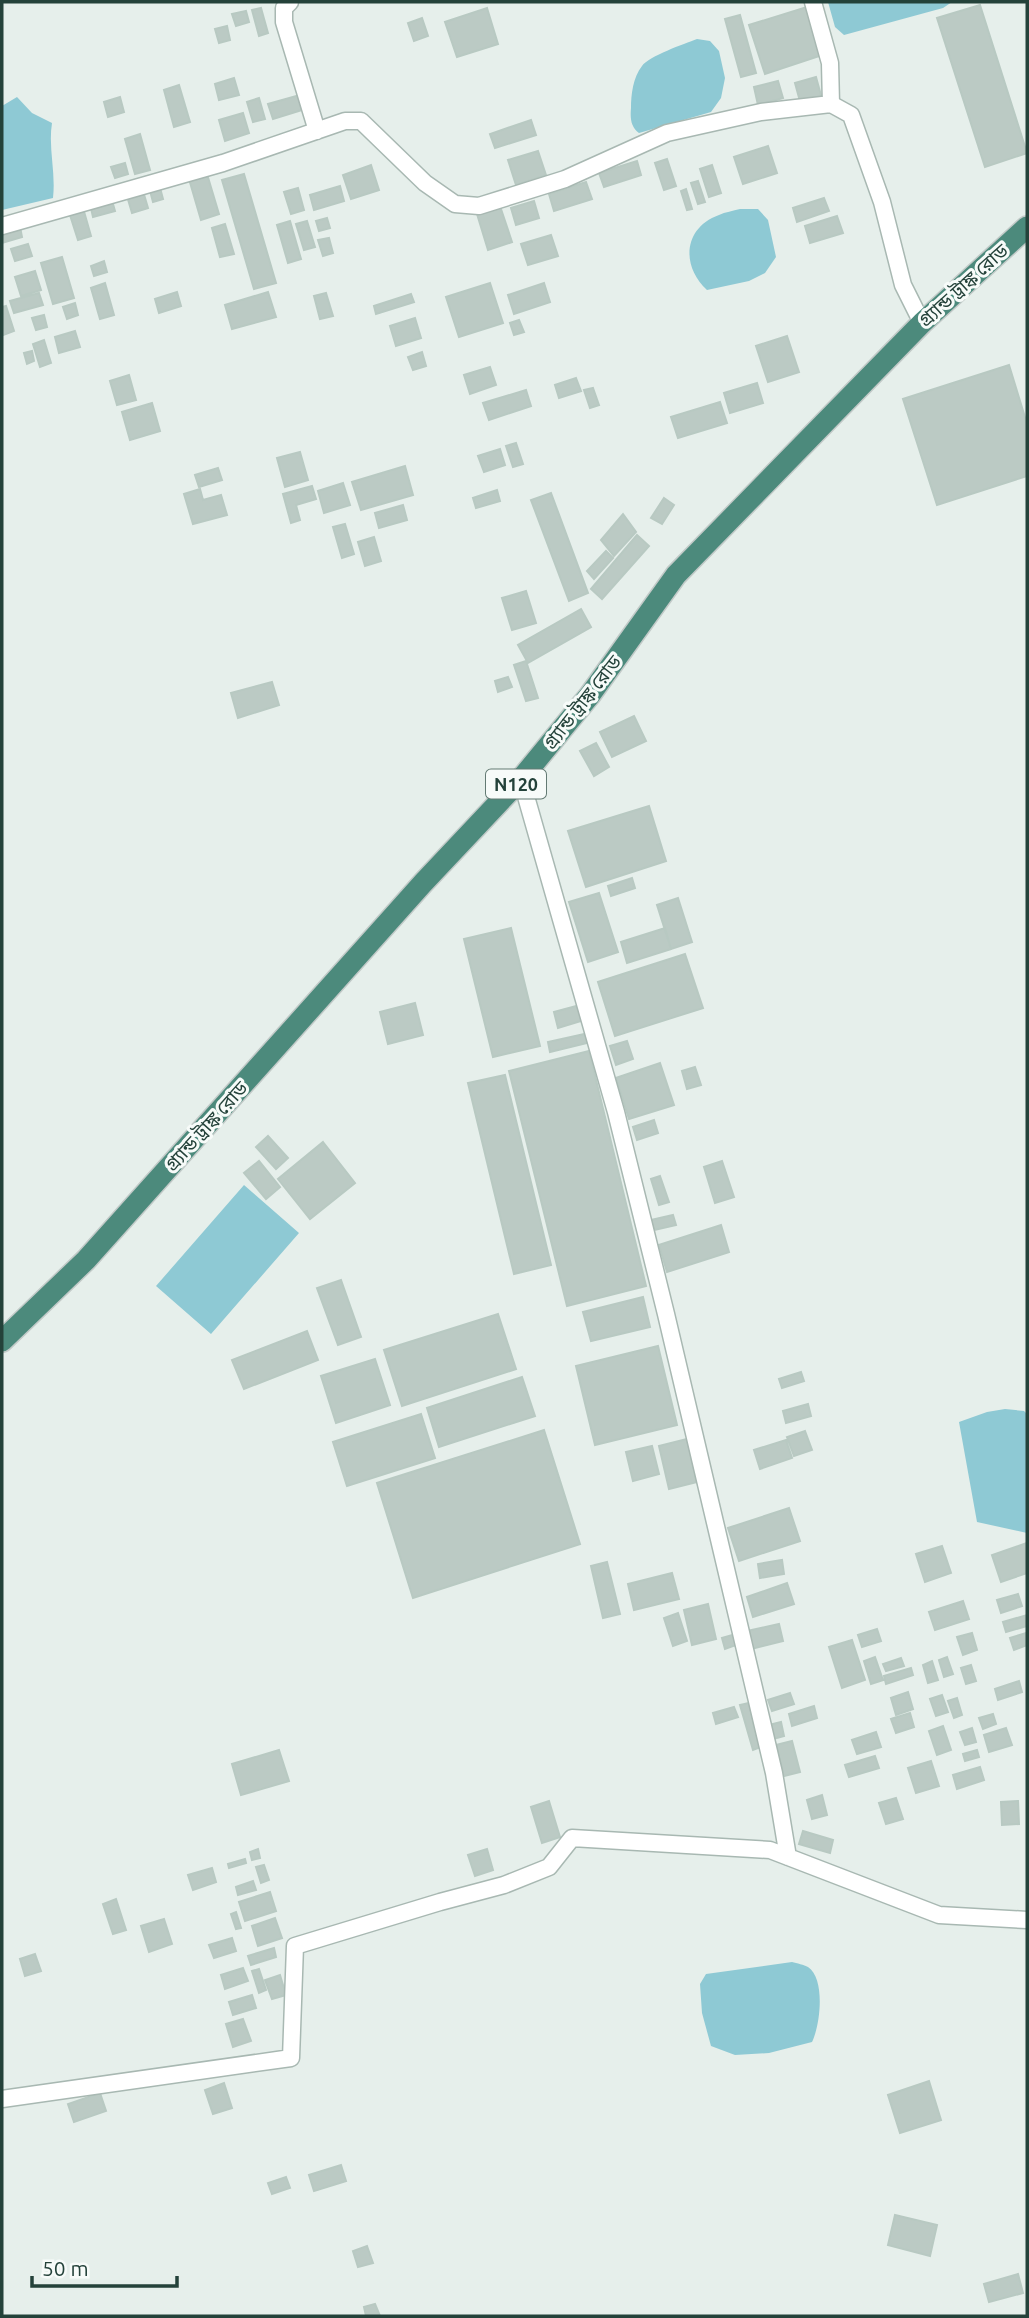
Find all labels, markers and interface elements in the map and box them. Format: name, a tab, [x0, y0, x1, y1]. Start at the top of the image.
street label: গ্র্যান্ড ট্রাঙ্ক রোড	[914, 239, 1013, 331]
street label: গ্র্যান্ড ট্রাঙ্ক রোড	[539, 650, 626, 753]
road number: N120	[486, 770, 546, 798]
street label: গ্র্যান্ড ট্রাঙ্ক রোড	[160, 1076, 252, 1175]
scale bar	[32, 2244, 177, 2288]
text: 50 m	[42, 2256, 89, 2280]

